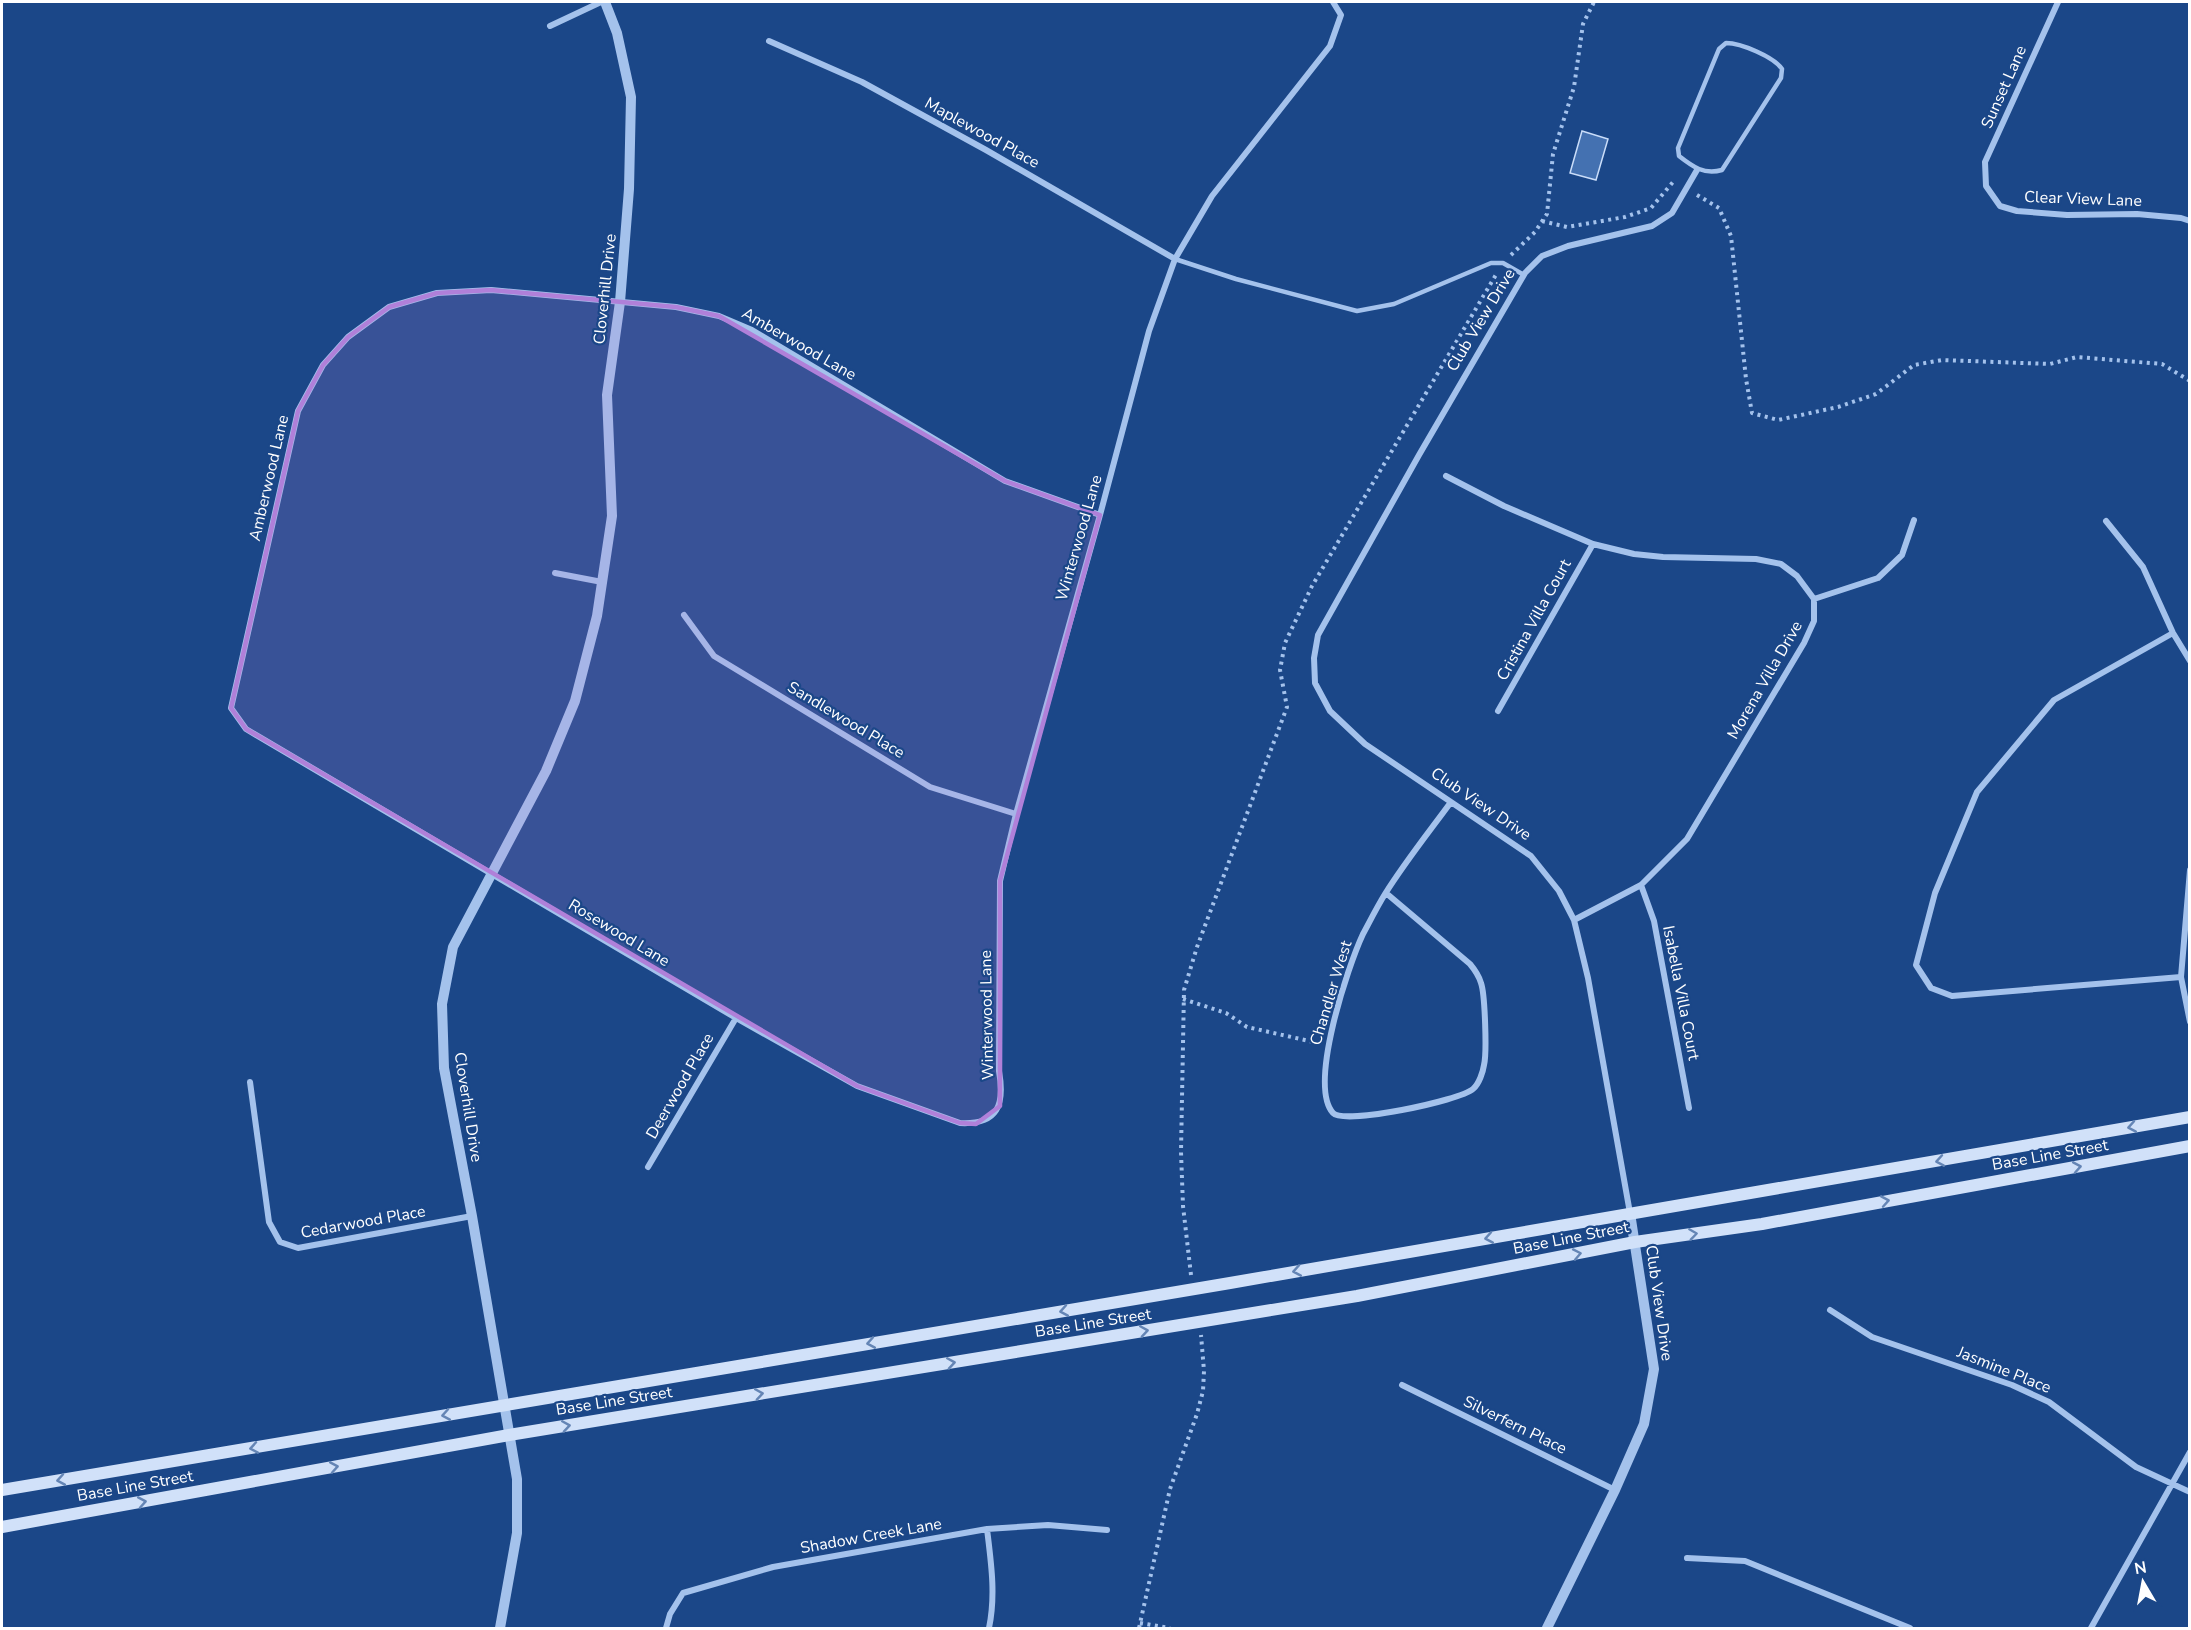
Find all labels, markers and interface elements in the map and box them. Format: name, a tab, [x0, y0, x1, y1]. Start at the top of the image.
street label: Sunset Lane	[1976, 42, 2032, 132]
street label: Maplewood Place	[921, 92, 1043, 174]
street label: Clear View Lane	[2024, 186, 2142, 212]
street label: Cloverhill Drive	[588, 233, 622, 345]
street label: Club View Drive	[1442, 264, 1520, 376]
street label: Amberwood Lane	[738, 302, 860, 386]
street label: Amberwood Lane	[244, 413, 294, 543]
street label: Winterwood Lane	[1051, 472, 1107, 604]
street label: Cristina Villa Court	[1492, 555, 1577, 685]
street label: Morena Villa Drive	[1722, 617, 1808, 743]
street label: Sandlewood Place	[783, 676, 909, 764]
street label: Club View Drive	[1427, 762, 1535, 846]
street label: Rosewood Lane	[564, 894, 674, 972]
street label: Isabella Villa Court	[1657, 924, 1705, 1063]
street label: Chandler West	[1305, 938, 1357, 1048]
street label: Winterwood Lane	[975, 950, 999, 1080]
street label: Deerwood Place	[641, 1029, 719, 1143]
street label: Cloverhill Drive	[448, 1051, 488, 1163]
one-way arrow	[2127, 1120, 2137, 1133]
street label: Base Line Street	[1990, 1134, 2110, 1176]
one-way arrow	[1935, 1154, 1944, 1166]
one-way arrow	[2072, 1161, 2082, 1174]
one-way arrow	[1881, 1196, 1890, 1208]
street label: Cedarwood Place	[299, 1200, 427, 1244]
street label: Base Line Street	[1511, 1216, 1631, 1260]
one-way arrow	[1688, 1228, 1698, 1240]
one-way arrow	[1485, 1231, 1494, 1243]
street label: Club View Drive	[1640, 1244, 1678, 1362]
one-way arrow	[1572, 1248, 1582, 1261]
one-way arrow	[1293, 1265, 1302, 1277]
street label: Base Line Street	[1033, 1303, 1153, 1343]
one-way arrow	[1059, 1304, 1068, 1316]
one-way arrow	[1139, 1326, 1148, 1338]
one-way arrow	[867, 1336, 877, 1349]
street label: Jasmine Place	[1953, 1341, 2054, 1399]
one-way arrow	[947, 1357, 956, 1369]
street label: Base Line Street	[554, 1381, 674, 1421]
one-way arrow	[754, 1389, 763, 1401]
street label: Silverfern Place	[1460, 1390, 1570, 1460]
one-way arrow	[441, 1408, 451, 1421]
one-way arrow	[562, 1420, 571, 1432]
one-way arrow	[249, 1441, 258, 1453]
one-way arrow	[328, 1461, 338, 1474]
street label: Base Line Street	[75, 1465, 195, 1507]
one-way arrow	[57, 1473, 67, 1486]
one-way arrow	[136, 1496, 146, 1509]
street label: Shadow Creek Lane	[798, 1513, 944, 1559]
north arrow	[2113, 1552, 2173, 1612]
text: N	[2133, 1556, 2148, 1580]

